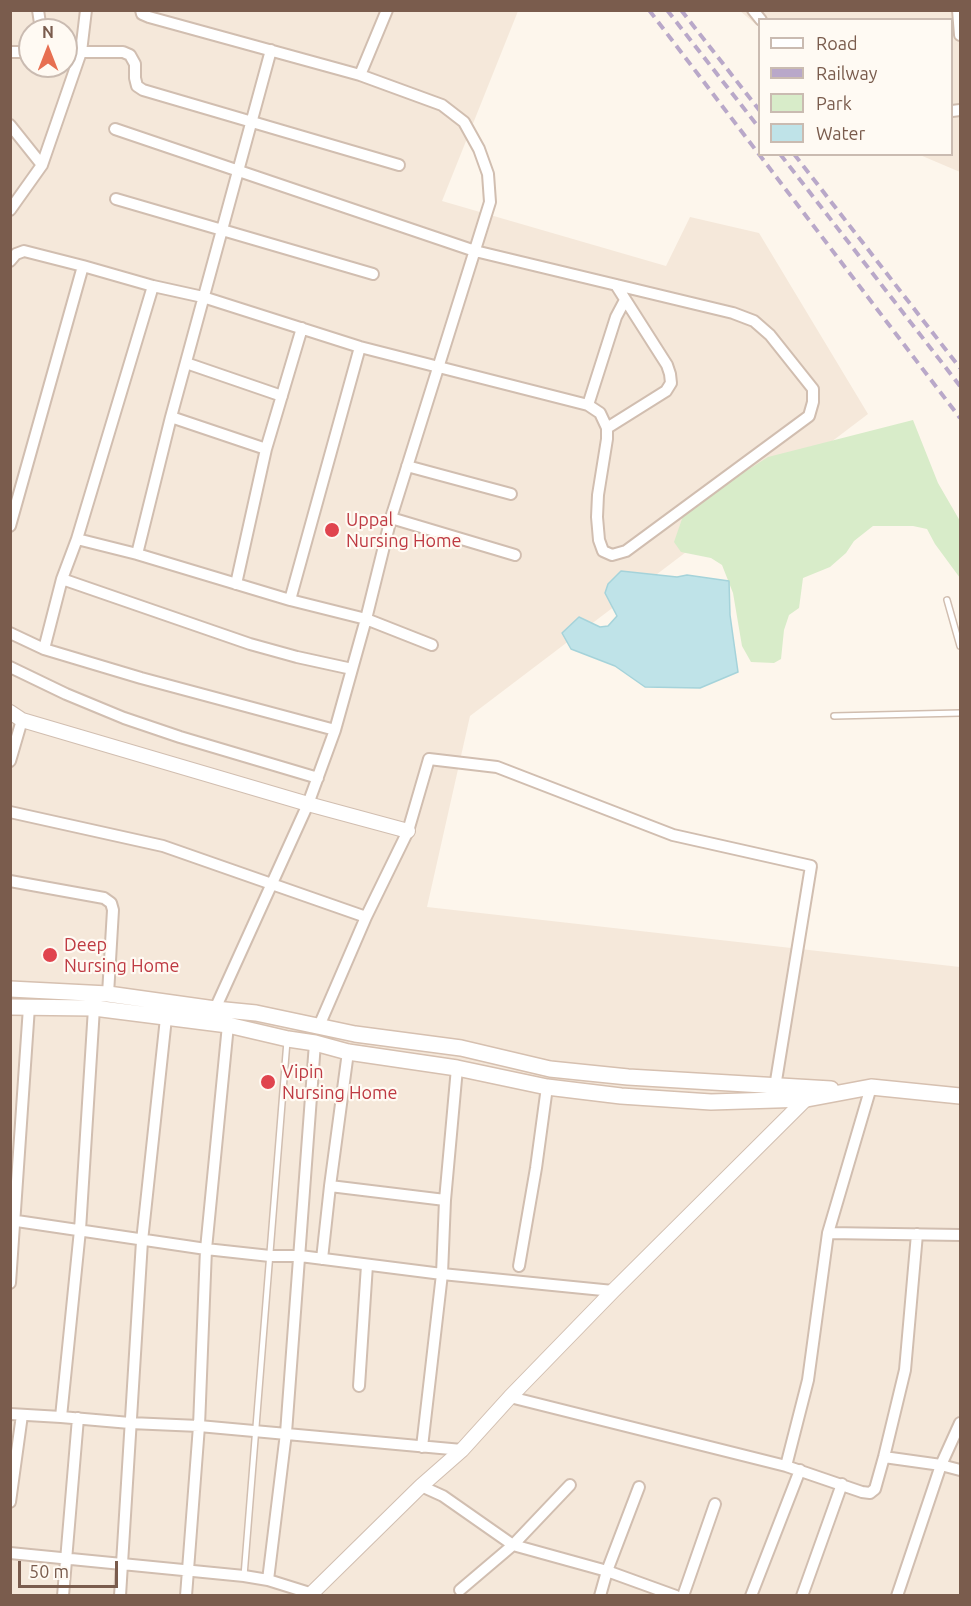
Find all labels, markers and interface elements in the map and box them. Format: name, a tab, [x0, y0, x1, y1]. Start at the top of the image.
north arrow	[18, 18, 78, 78]
legend	[758, 18, 953, 156]
text: N	[42, 23, 54, 41]
text: Road	[816, 33, 858, 53]
text: Railway	[816, 63, 877, 83]
text: Park	[816, 93, 852, 113]
text: Water	[816, 123, 865, 143]
place label: Uppal Nursing Home	[346, 509, 461, 552]
marker: Uppal Nursing Home	[323, 521, 341, 539]
place label: Deep Nursing Home	[64, 934, 179, 976]
marker: Deep Nursing Home	[41, 946, 59, 964]
place label: Vipin Nursing Home	[282, 1061, 397, 1104]
marker: Vipin Nursing Home	[259, 1073, 277, 1091]
scale bar	[21, 1549, 122, 1587]
text: 50 m	[29, 1561, 69, 1581]

